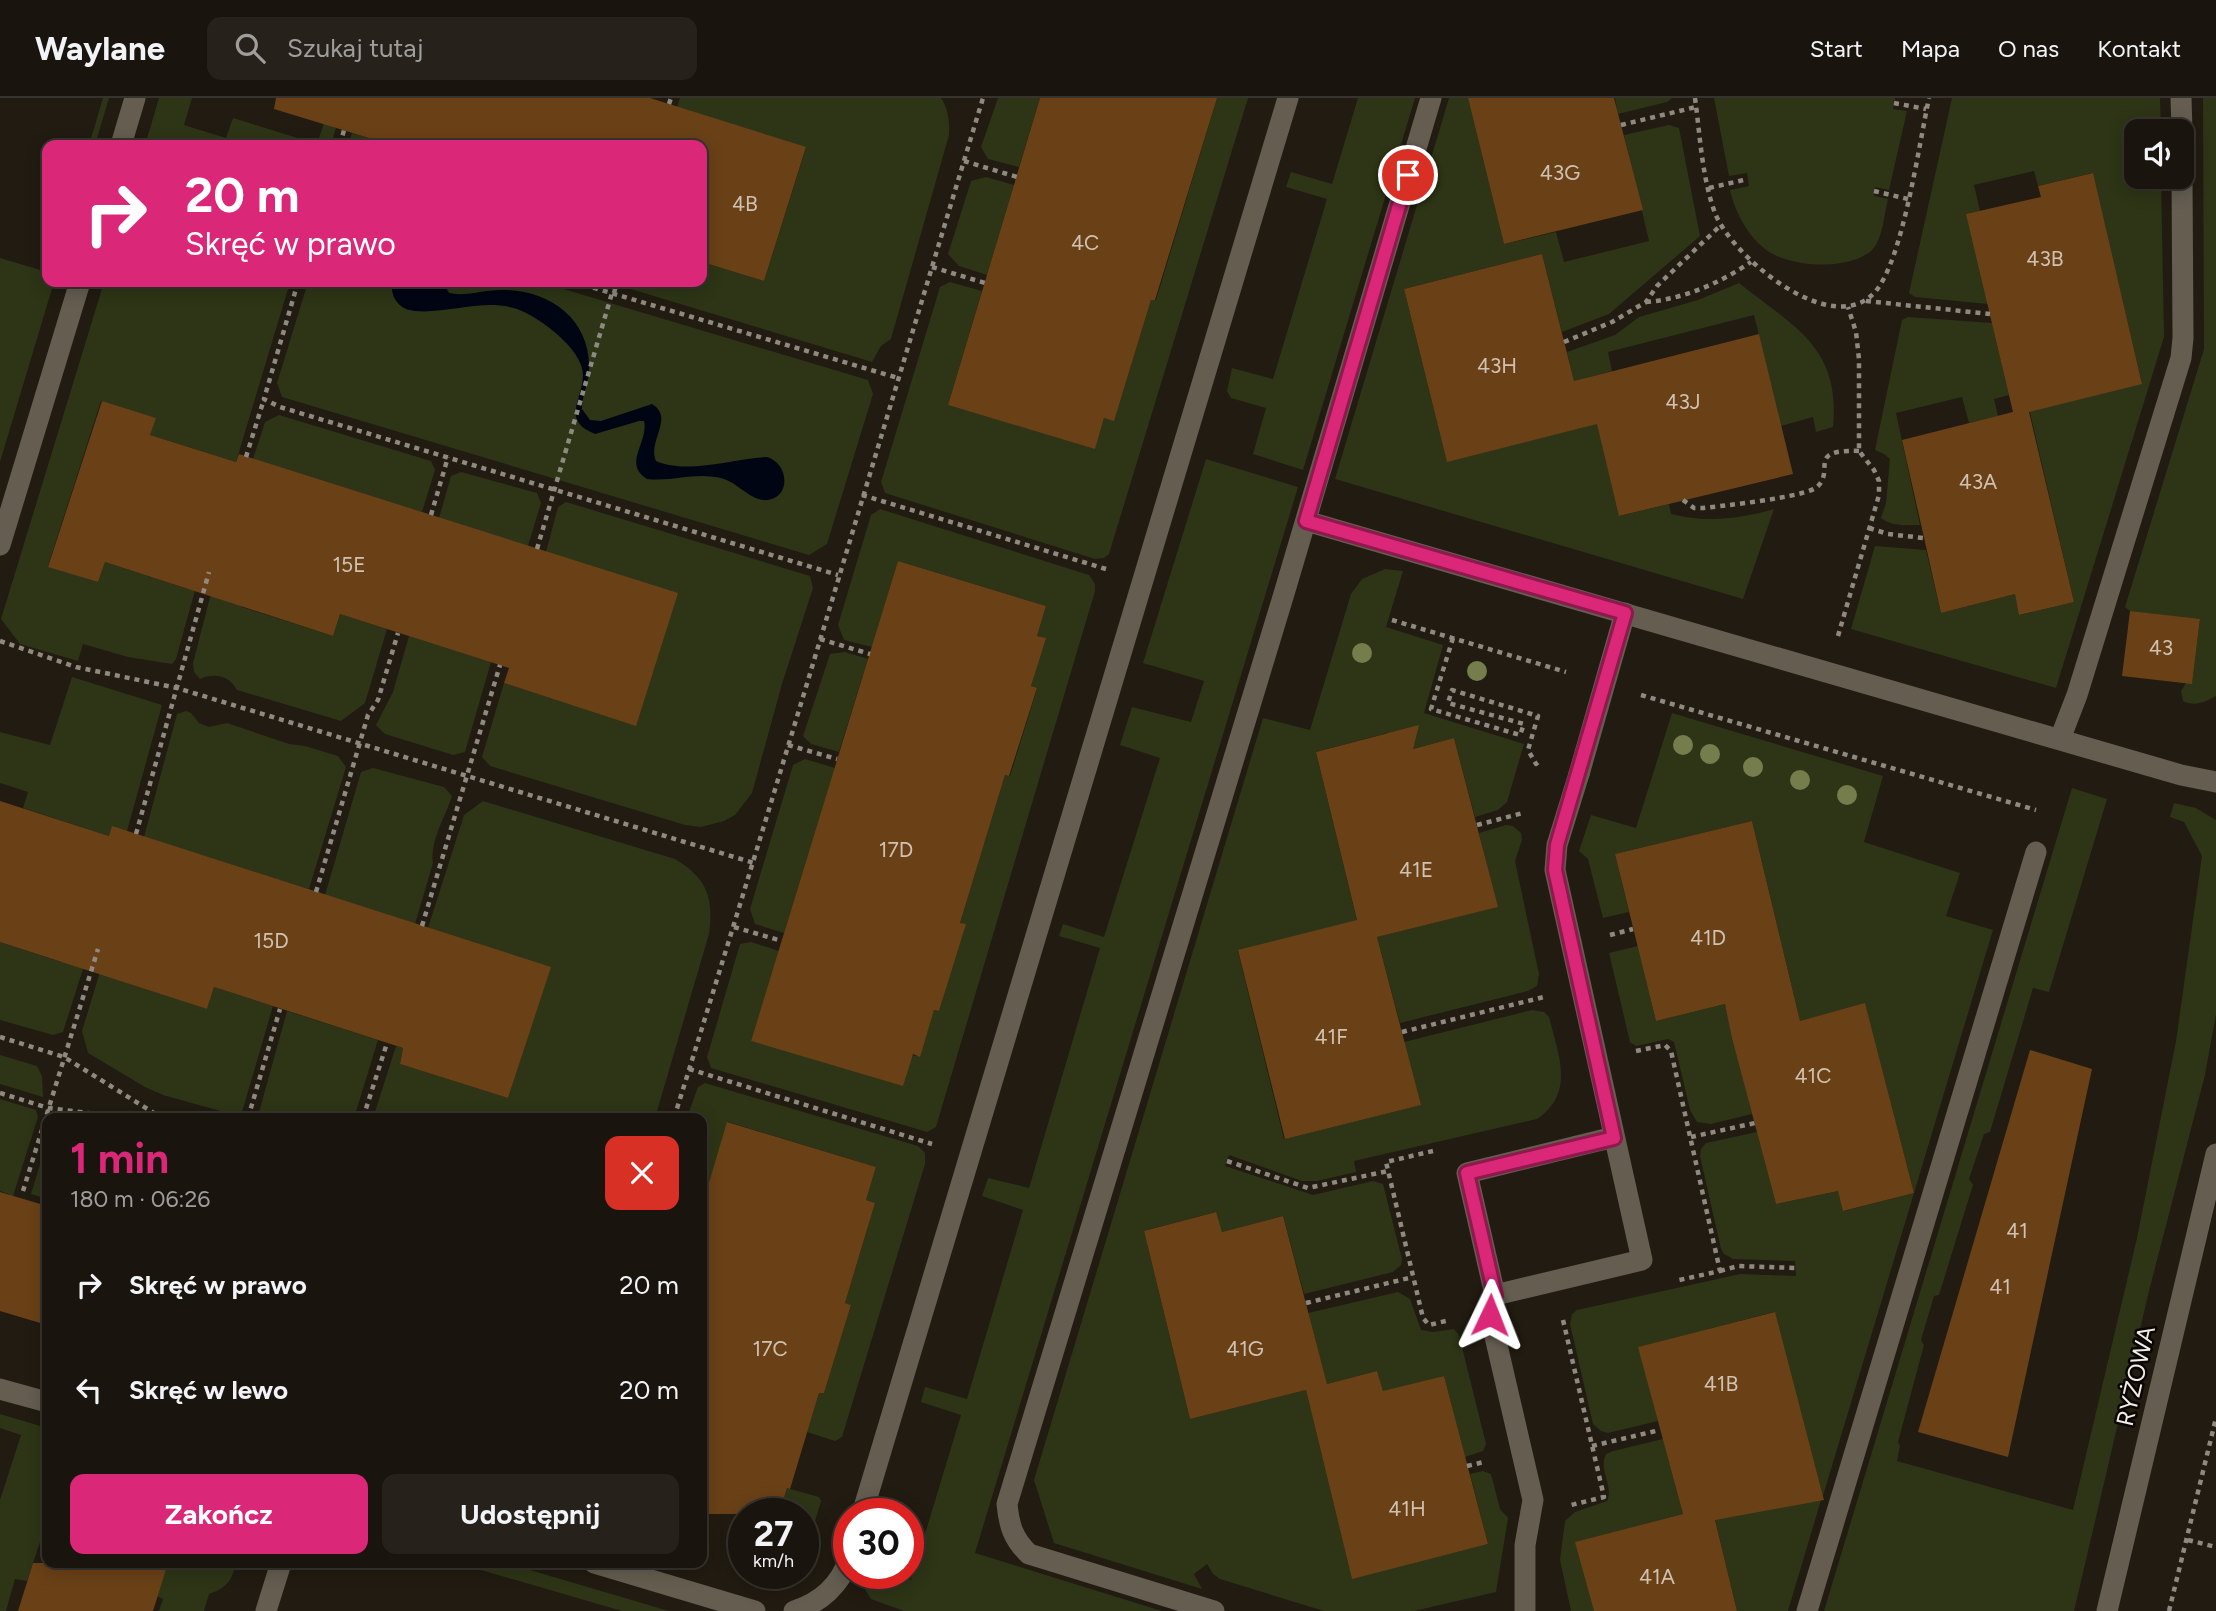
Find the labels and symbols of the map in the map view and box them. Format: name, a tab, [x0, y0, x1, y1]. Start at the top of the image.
pin	[1378, 145, 1438, 205]
house number: 43G	[1540, 160, 1580, 185]
house number: 4B	[732, 191, 758, 216]
house number: 4C	[1071, 230, 1099, 255]
house number: 43B	[2026, 246, 2064, 271]
house number: 43H	[1477, 353, 1517, 378]
house number: 43J	[1665, 389, 1701, 414]
house number: 43A	[1959, 469, 1997, 494]
house number: 15E	[332, 552, 366, 577]
house number: 43	[2149, 635, 2173, 660]
house number: 17D	[879, 837, 913, 862]
house number: 41E	[1399, 857, 1433, 882]
house number: 41D	[1690, 925, 1726, 950]
house number: 15D	[253, 928, 289, 953]
house number: 41F	[1314, 1024, 1348, 1049]
house number: 41C	[1795, 1063, 1831, 1088]
house number: 41	[2006, 1218, 2028, 1243]
house number: 41	[1989, 1274, 2011, 1299]
position arrow	[1453, 1278, 1527, 1352]
street label: RYŻOWA	[2110, 1322, 2161, 1429]
house number: 17C	[752, 1336, 788, 1361]
house number: 41G	[1226, 1336, 1264, 1361]
house number: 41B	[1704, 1371, 1738, 1396]
house number: 41H	[1388, 1496, 1426, 1521]
speed limit sign: 30	[833, 1498, 924, 1589]
house number: 41A	[1639, 1564, 1675, 1589]

